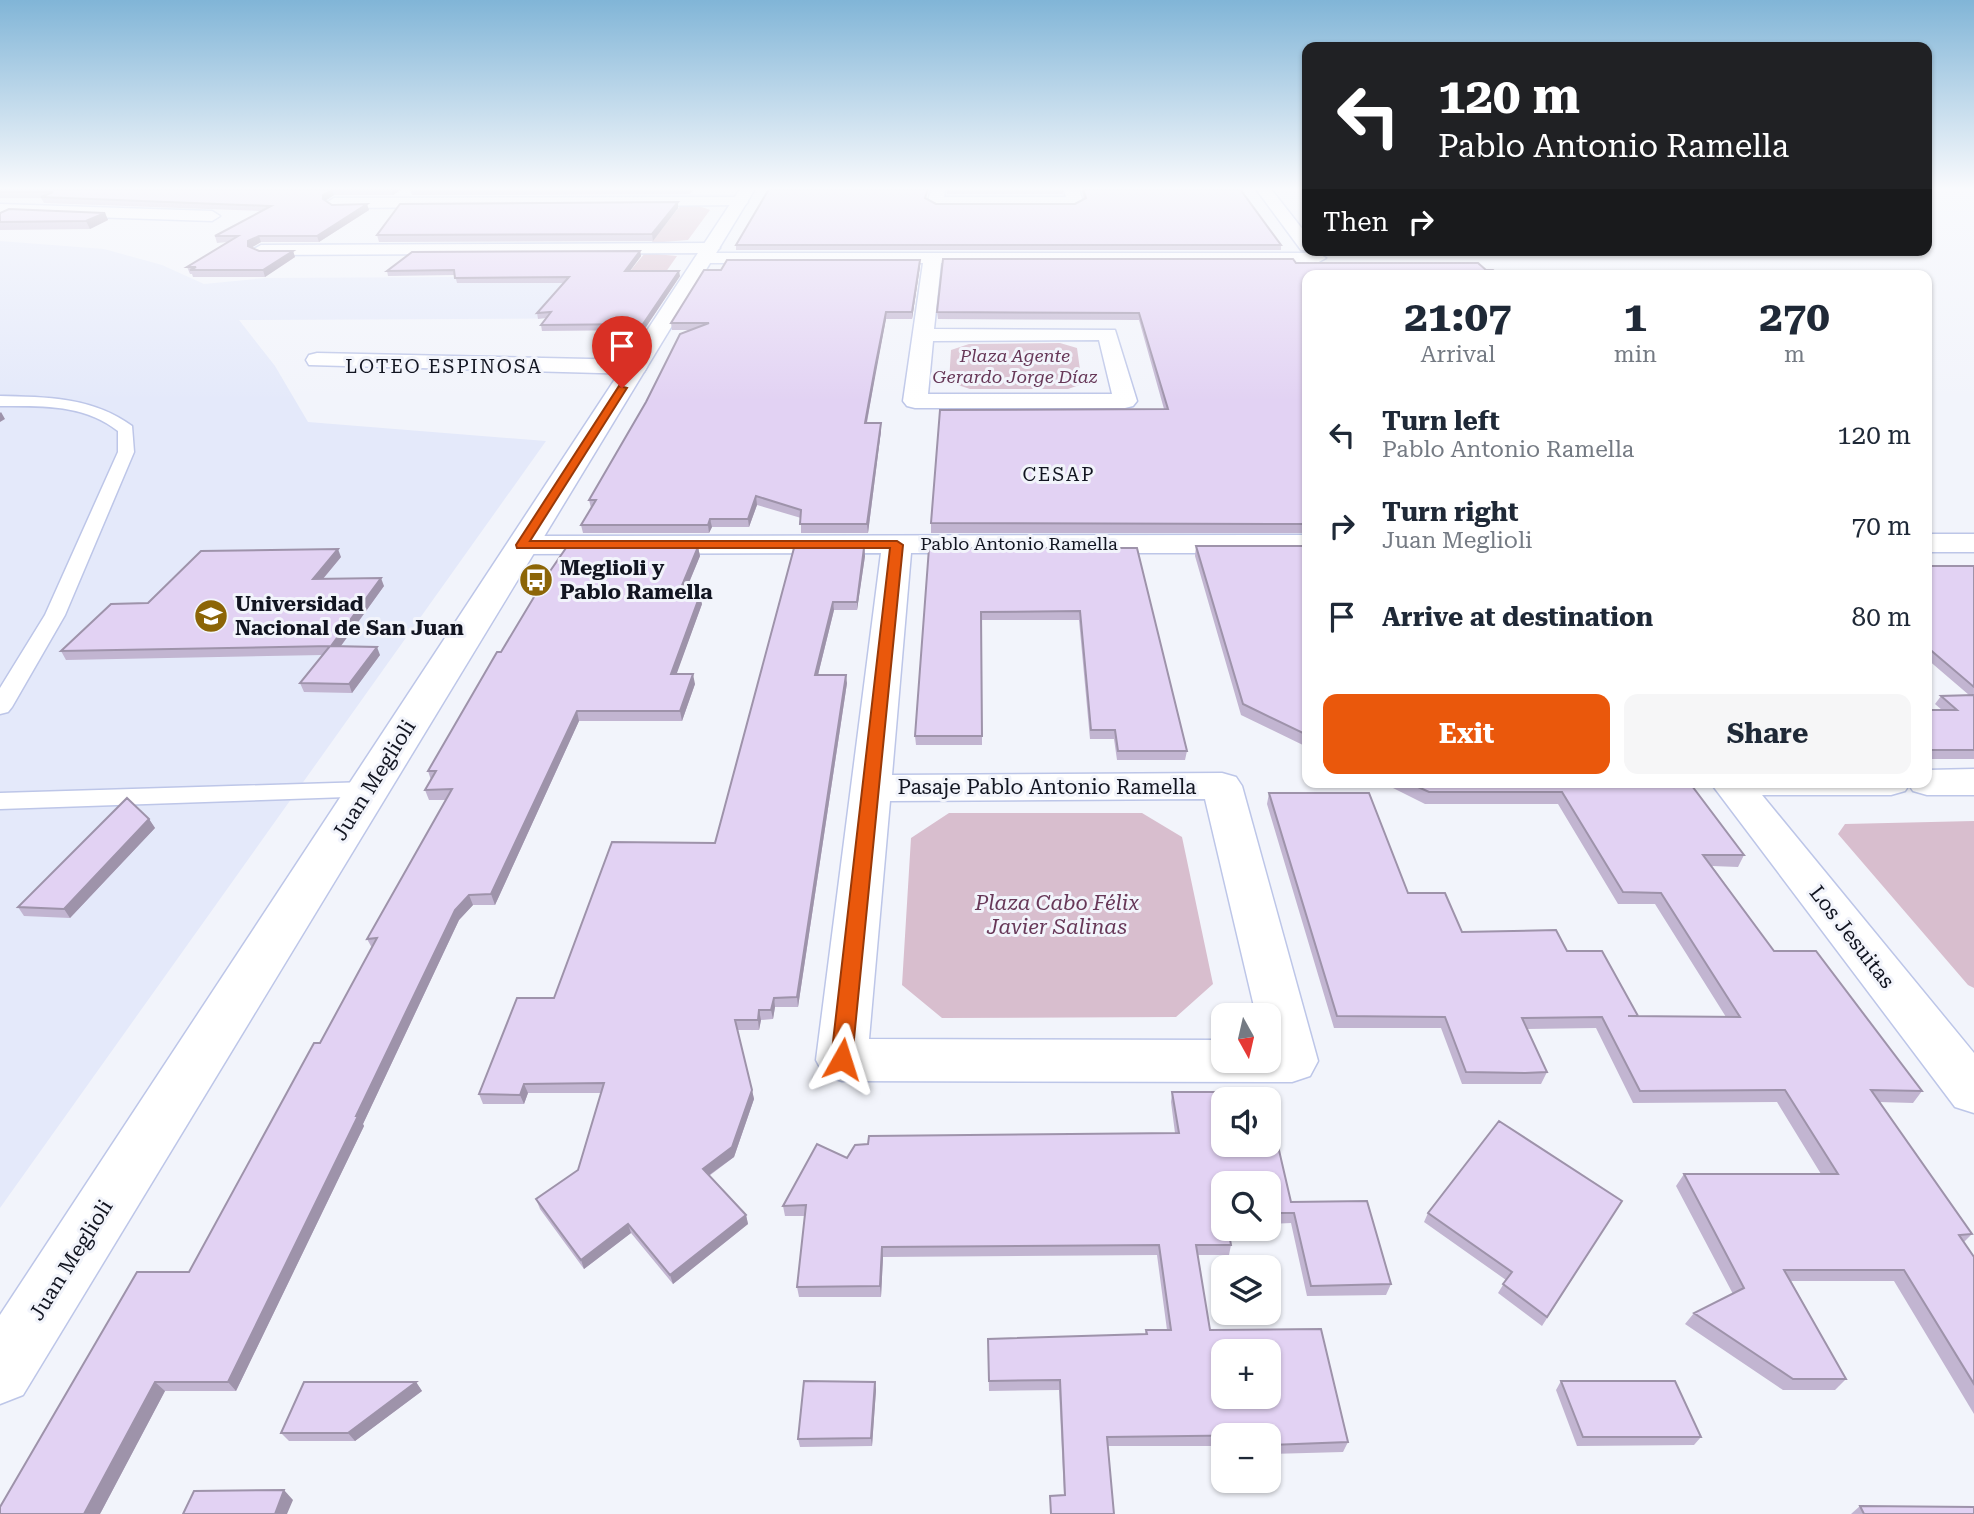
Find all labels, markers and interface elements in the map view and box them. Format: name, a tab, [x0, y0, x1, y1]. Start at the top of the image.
text: 120 m	[1438, 68, 1580, 125]
icon: left	[1323, 70, 1414, 161]
text: Pablo Antonio Ramella	[1438, 127, 1789, 165]
icon: right	[1402, 203, 1440, 241]
text: Then	[1323, 207, 1388, 237]
text: 21:07	[1404, 292, 1511, 341]
text: 1	[1624, 292, 1647, 341]
text: 270	[1759, 292, 1830, 341]
pin	[592, 316, 652, 388]
icon: arrive	[603, 327, 641, 365]
text: Arrival	[1420, 341, 1495, 368]
text: min	[1614, 341, 1657, 368]
text: m	[1784, 341, 1805, 368]
park label: Plaza Agente Gerardo Jorge Díaz	[932, 345, 1098, 387]
district label: LOTEO ESPINOSA	[345, 355, 543, 378]
text: Turn left	[1382, 406, 1500, 436]
icon: left	[1323, 416, 1361, 454]
text: 120 m	[1837, 420, 1911, 450]
text: Pablo Antonio Ramella	[1382, 436, 1634, 463]
district label: CESAP	[1022, 463, 1096, 486]
text: Turn right	[1382, 497, 1518, 527]
icon: right	[1323, 507, 1361, 545]
text: 70 m	[1852, 511, 1911, 541]
text: Juan Meglioli	[1382, 527, 1532, 554]
street label: Pablo Antonio Ramella	[920, 533, 1118, 554]
place label: Meglioli y Pablo Ramella	[560, 556, 713, 604]
bus stop icon: Meglioli y Pablo Ramella	[517, 561, 555, 599]
place label: Universidad Nacional de San Juan	[235, 592, 464, 640]
school or university icon: Universidad Nacional de San Juan	[192, 597, 230, 635]
icon: arrive	[1323, 598, 1361, 636]
text: Arrive at destination	[1382, 602, 1653, 632]
text: 80 m	[1852, 602, 1911, 632]
button: Exit	[1323, 694, 1610, 774]
button: Share	[1624, 694, 1911, 774]
street label: Juan Meglioli	[327, 715, 421, 845]
street label: Pasaje Pablo Antonio Ramella	[897, 775, 1197, 799]
street label: Los Jesuitas	[1805, 881, 1899, 993]
park label: Plaza Cabo Félix Javier Salinas	[974, 891, 1139, 939]
north arrow	[1211, 1003, 1281, 1073]
map controls	[1211, 1003, 1281, 1493]
position arrow	[805, 1022, 879, 1096]
button: sound	[1211, 1087, 1281, 1157]
button: search	[1211, 1171, 1281, 1241]
street label: Juan Meglioli	[24, 1195, 118, 1325]
button: layers	[1211, 1255, 1281, 1325]
button: +	[1211, 1339, 1281, 1409]
button: −	[1211, 1423, 1281, 1493]

